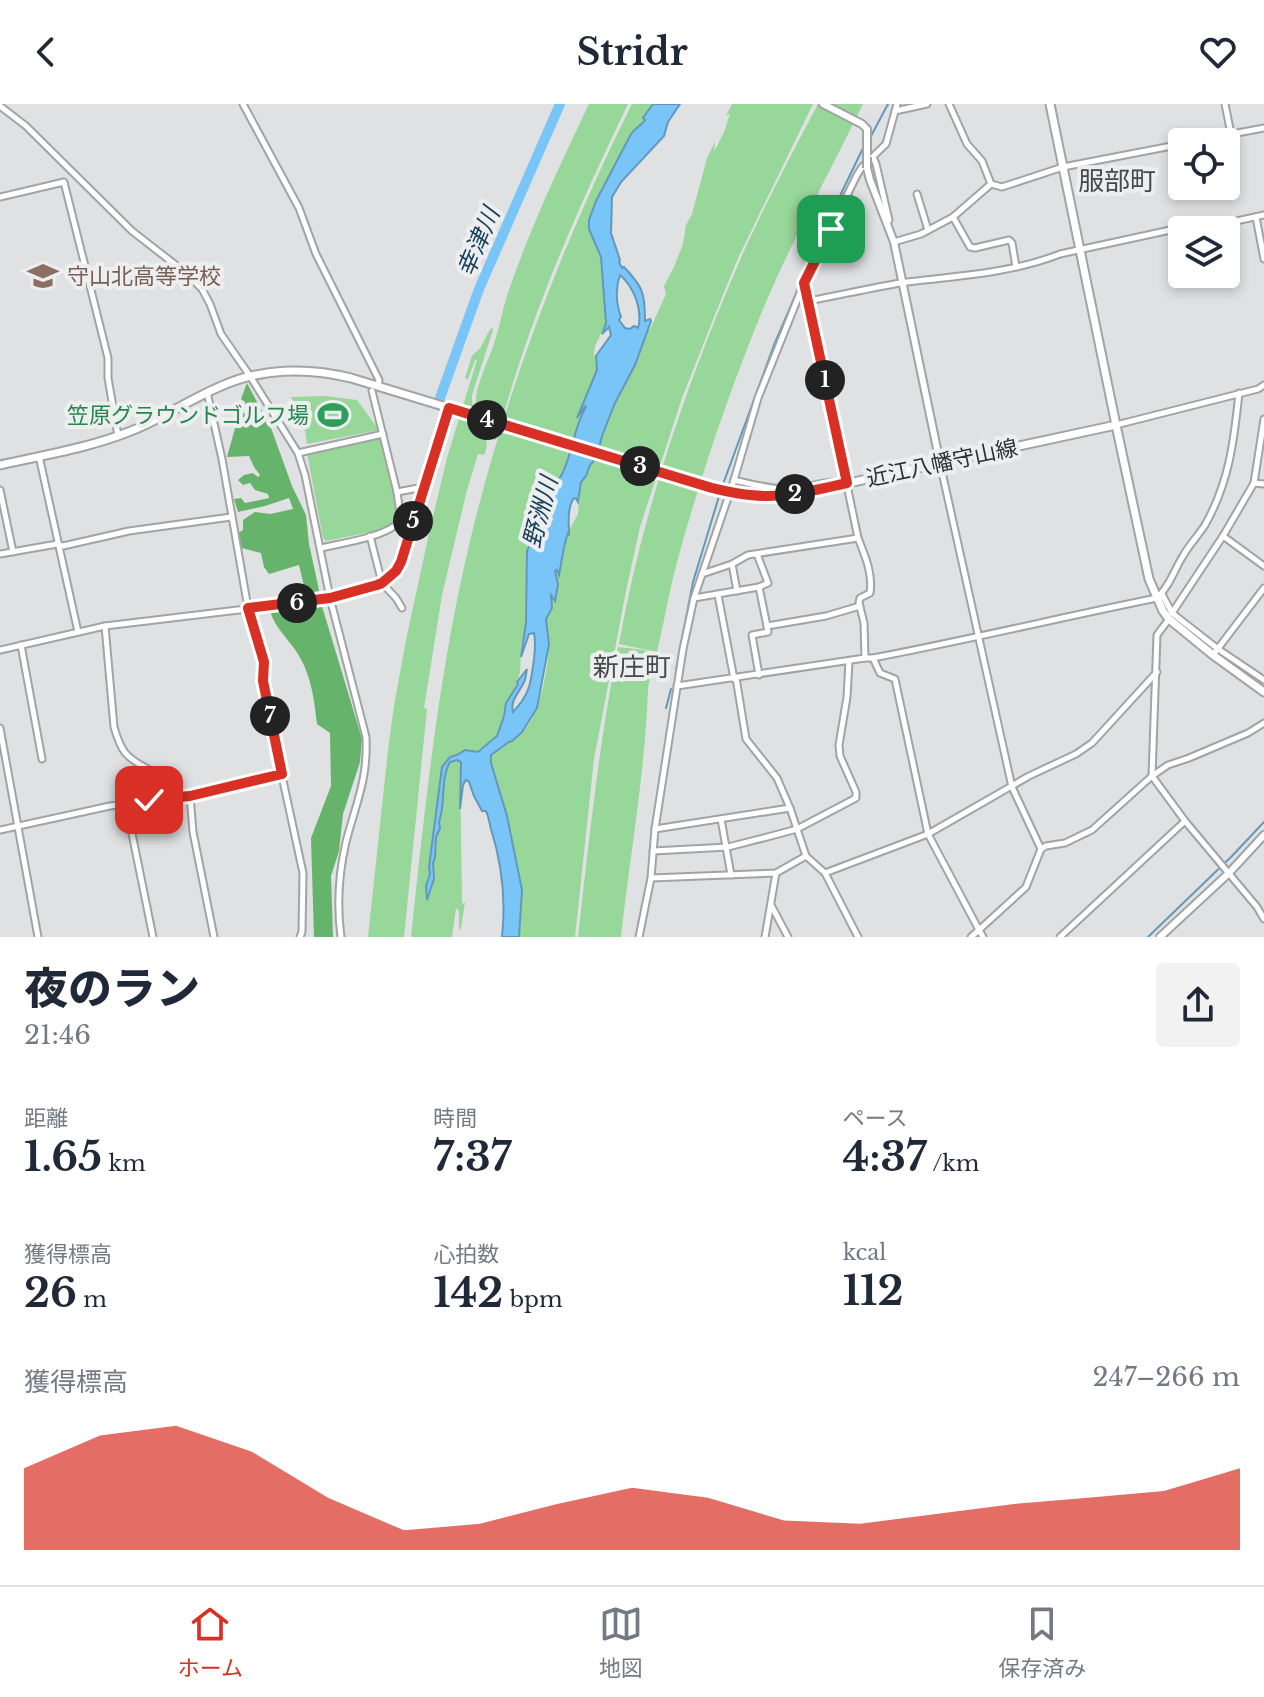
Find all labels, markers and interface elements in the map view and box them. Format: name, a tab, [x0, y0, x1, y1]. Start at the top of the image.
icon: back	[24, 30, 68, 74]
text: Stridr	[576, 30, 688, 75]
icon: heart	[1196, 30, 1240, 74]
map controls	[1168, 128, 1240, 288]
button: locate	[1168, 128, 1240, 200]
district label: 服部町	[1078, 165, 1156, 197]
pin	[797, 195, 865, 263]
water label: 幸津川	[451, 200, 507, 281]
icon: arrive	[809, 207, 853, 251]
button: layers	[1168, 216, 1240, 288]
school or university icon: 守山北高等学校	[26, 259, 60, 293]
place label: 守山北高等学校	[67, 263, 221, 290]
pin: 1	[805, 360, 845, 400]
text: 1	[820, 366, 830, 393]
sports icon: 笠原グラウンドゴルフ場	[316, 398, 350, 432]
pin: 4	[467, 400, 507, 440]
place label: 笠原グラウンドゴルフ場	[67, 402, 309, 429]
text: 4	[480, 406, 494, 433]
street label: 近江八幡守山線	[864, 434, 1020, 492]
pin: 3	[620, 446, 660, 486]
text: 3	[633, 452, 647, 479]
water label: 野洲川	[517, 471, 564, 551]
pin: 2	[775, 474, 815, 514]
text: 2	[788, 480, 802, 507]
pin: 5	[393, 501, 433, 541]
text: 5	[406, 507, 420, 534]
pin: 6	[277, 583, 317, 623]
text: 6	[290, 589, 304, 616]
district label: 新庄町	[593, 651, 671, 683]
pin: 7	[250, 696, 290, 736]
text: 7	[264, 702, 276, 729]
pin	[115, 766, 183, 834]
icon: check	[127, 778, 171, 822]
text: 夜のラン	[24, 961, 200, 1016]
button: share	[1156, 963, 1240, 1047]
text: 21:46	[24, 1019, 91, 1051]
text: 距離	[24, 1105, 68, 1132]
text: 時間	[433, 1105, 477, 1132]
text: ペース	[843, 1105, 908, 1132]
text: 1.65	[24, 1132, 102, 1182]
text: 7:37	[433, 1132, 511, 1182]
text: 4:37	[843, 1132, 927, 1182]
text: km	[102, 1150, 146, 1177]
text: /km	[927, 1150, 979, 1177]
text: kcal	[843, 1239, 887, 1266]
text: 獲得標高	[24, 1241, 112, 1268]
text: 心拍数	[433, 1241, 499, 1268]
text: 112	[843, 1266, 904, 1316]
text: 26	[24, 1268, 77, 1318]
text: 142	[433, 1268, 503, 1318]
text: m	[77, 1286, 107, 1313]
text: bpm	[503, 1286, 563, 1313]
text: 247–266 m	[1093, 1361, 1240, 1393]
text: 獲得標高	[24, 1366, 128, 1398]
tab: ホーム	[178, 1602, 243, 1682]
tab: 地図	[599, 1602, 643, 1682]
tab: 保存済み	[998, 1602, 1086, 1682]

